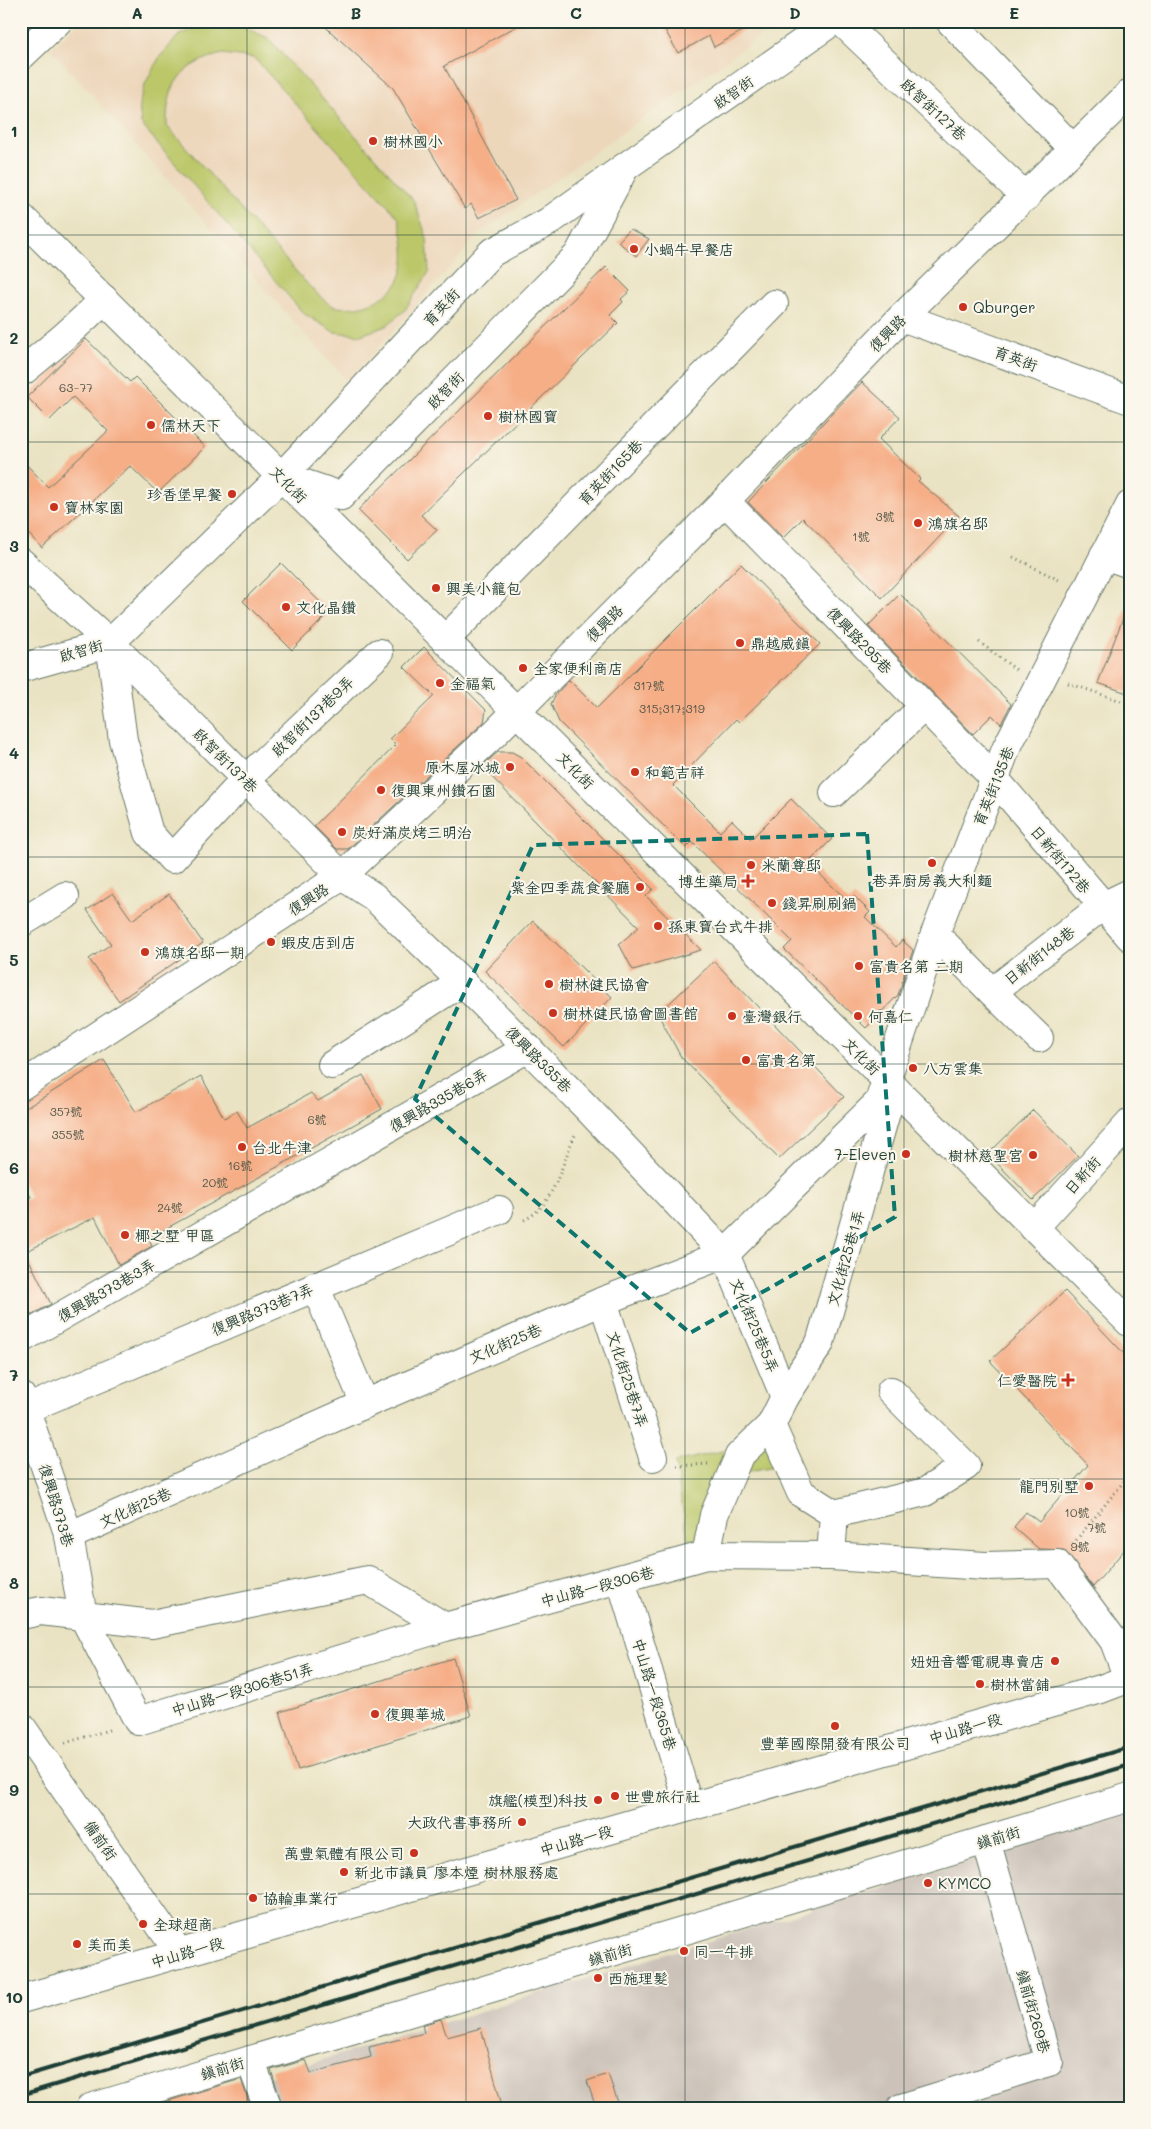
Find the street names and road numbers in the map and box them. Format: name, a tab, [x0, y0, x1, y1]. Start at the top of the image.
street label: 啟智街	[709, 71, 757, 113]
street label: 啟智街127巷	[897, 73, 971, 145]
street label: 育英街	[418, 284, 464, 330]
street label: 復興路	[864, 310, 910, 356]
street label: 育英街	[991, 341, 1041, 375]
street label: 啟智街	[422, 367, 468, 413]
street label: 育英街165巷	[573, 435, 647, 509]
street label: 文化街	[266, 461, 312, 507]
street label: 復興路	[581, 600, 627, 646]
street label: 復興路295巷	[823, 602, 897, 678]
street label: 啟智街	[57, 634, 105, 666]
street label: 啟智街137巷9弄	[266, 671, 358, 761]
street label: 啟智街137巷	[189, 723, 263, 797]
street label: 育英街135巷	[968, 743, 1018, 829]
street label: 文化街	[553, 747, 599, 793]
street label: 日新街172巷	[1027, 821, 1095, 897]
street label: 復興路	[284, 878, 332, 920]
street label: 日新街148巷	[1000, 921, 1078, 989]
street label: 復興路335巷	[501, 1021, 577, 1097]
street label: 文化街	[839, 1033, 885, 1079]
street label: 復興路335巷6弄	[385, 1064, 491, 1136]
street label: 日新街	[1060, 1152, 1104, 1198]
street label: 文化街25巷1弄	[822, 1208, 868, 1308]
street label: 復興路373巷3弄	[53, 1254, 159, 1326]
street label: 文化街25巷5弄	[726, 1275, 784, 1375]
street label: 復興路373巷7弄	[208, 1278, 316, 1340]
street label: 文化街25巷	[466, 1319, 544, 1367]
street label: 文化街25巷7弄	[603, 1328, 653, 1430]
street label: 復興路373巷	[35, 1461, 79, 1549]
street label: 文化街25巷	[96, 1482, 174, 1532]
street label: 中山路一段306巷	[538, 1561, 656, 1611]
street label: 中山路一段365巷	[628, 1635, 682, 1753]
street label: 中山路一段306巷51弄	[169, 1658, 315, 1720]
street label: 中山路一段	[926, 1708, 1004, 1748]
street label: 備前街	[80, 1816, 122, 1864]
street label: 中山路一段	[537, 1820, 615, 1860]
street label: 鎮前街	[974, 1821, 1022, 1853]
street label: 中山路一段	[148, 1932, 226, 1972]
street label: 鎮前街	[586, 1938, 634, 1970]
street label: 鎮前街269巷	[1012, 1967, 1056, 2055]
street label: 鎮前街	[198, 2052, 246, 2084]

